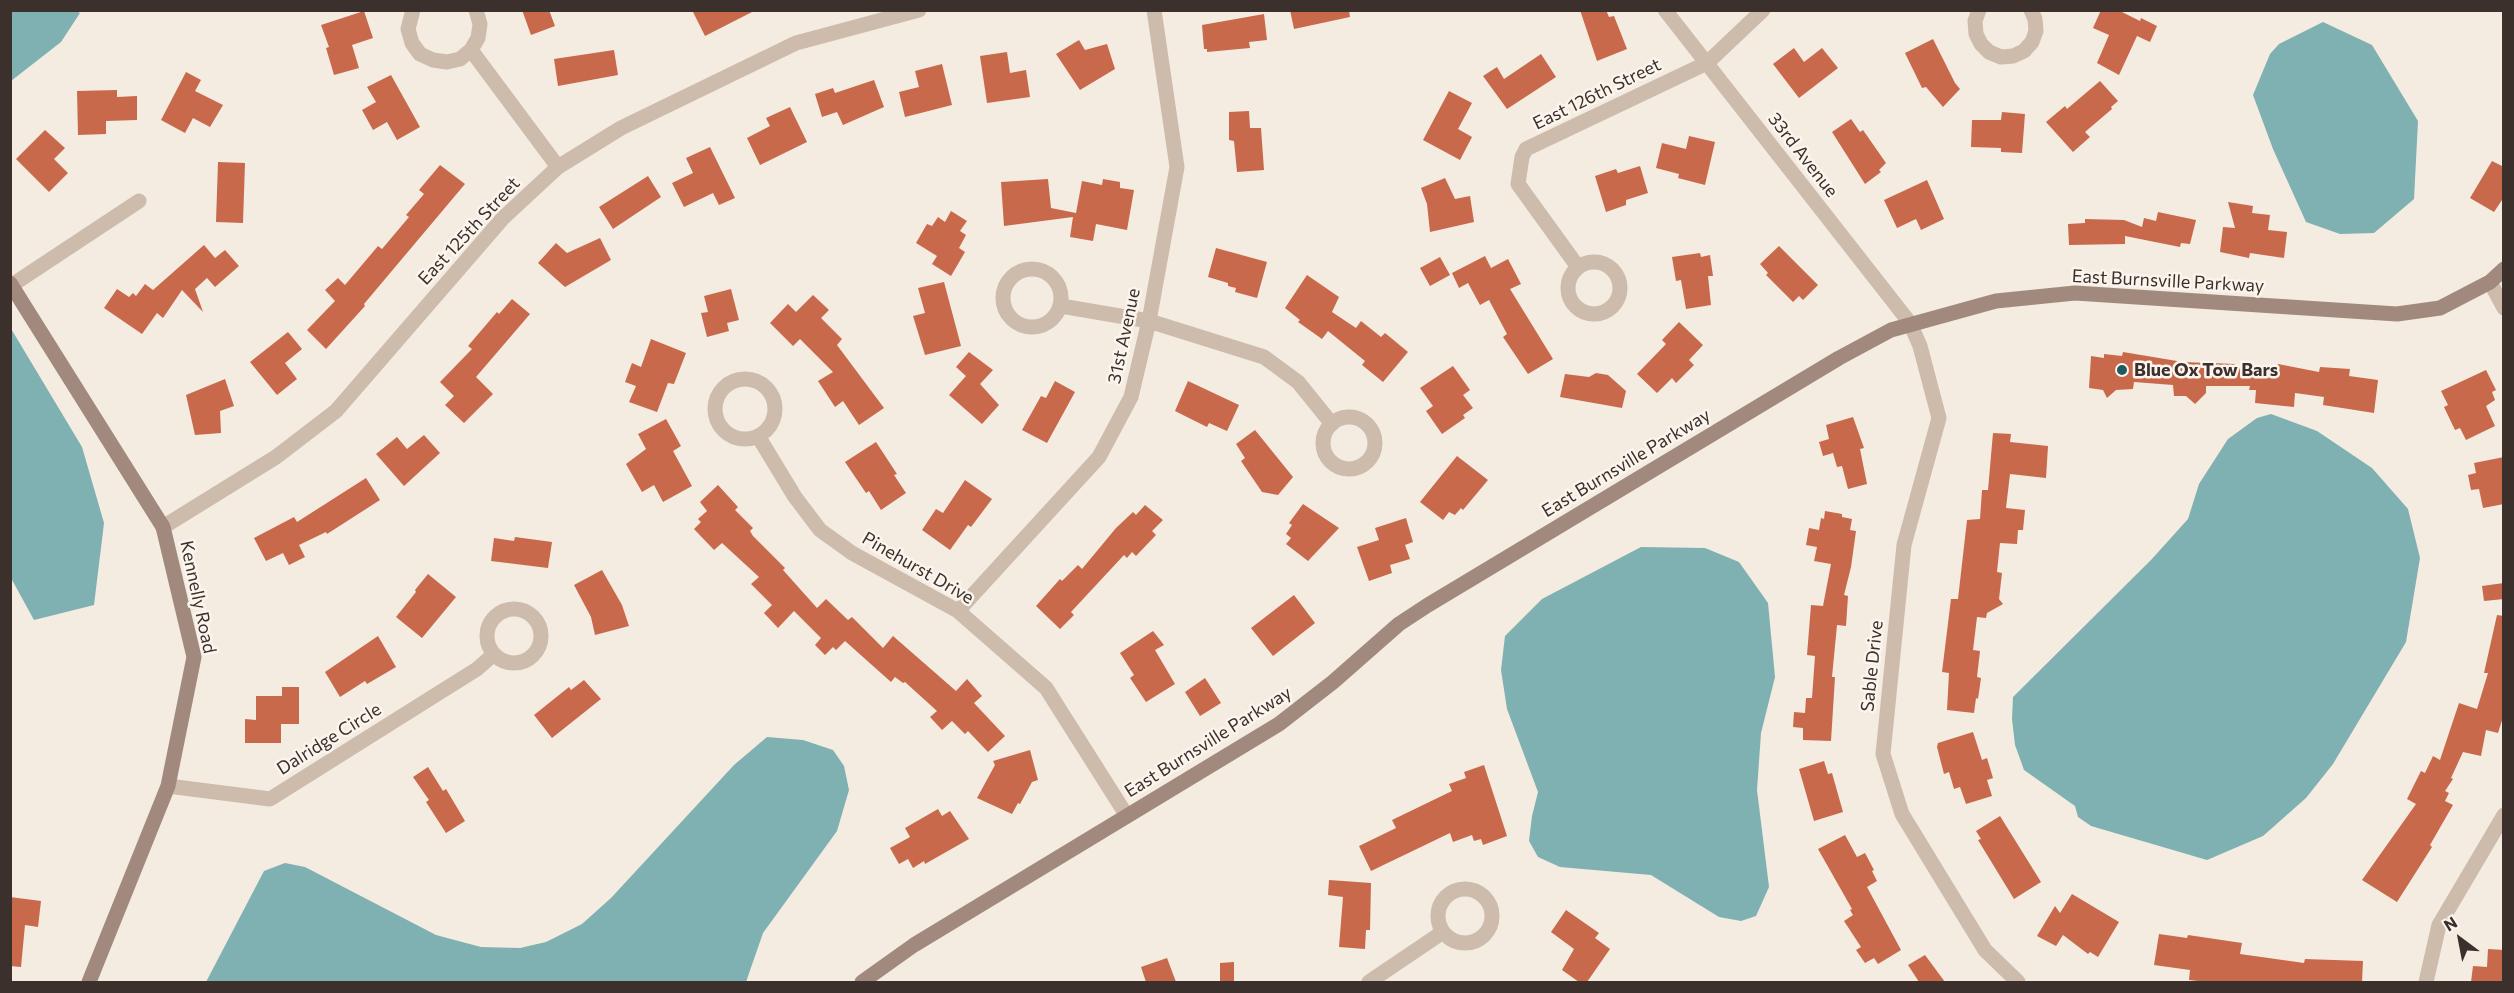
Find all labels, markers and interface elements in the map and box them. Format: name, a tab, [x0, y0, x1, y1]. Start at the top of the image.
street label: East 126th Street	[1530, 54, 1664, 134]
street label: 33rd Avenue	[1763, 108, 1843, 202]
street label: East 125th Street	[414, 173, 524, 289]
street label: East Burnsville Parkway	[2071, 265, 2265, 297]
street label: 31st Avenue	[1103, 286, 1145, 386]
place label: Blue Ox Tow Bars	[2134, 359, 2278, 381]
marker: Blue Ox Tow Bars	[2115, 363, 2129, 377]
street label: East Burnsville Parkway	[1538, 404, 1714, 522]
street label: Pinehurst Drive	[858, 527, 978, 609]
street label: Kennelly Road	[175, 539, 221, 655]
street label: Sable Drive	[1856, 619, 1888, 713]
street label: East Burnsville Parkway	[1121, 682, 1295, 802]
street label: Dalridge Circle	[273, 698, 385, 780]
north arrow	[2430, 909, 2490, 969]
text: N	[2440, 912, 2460, 935]

